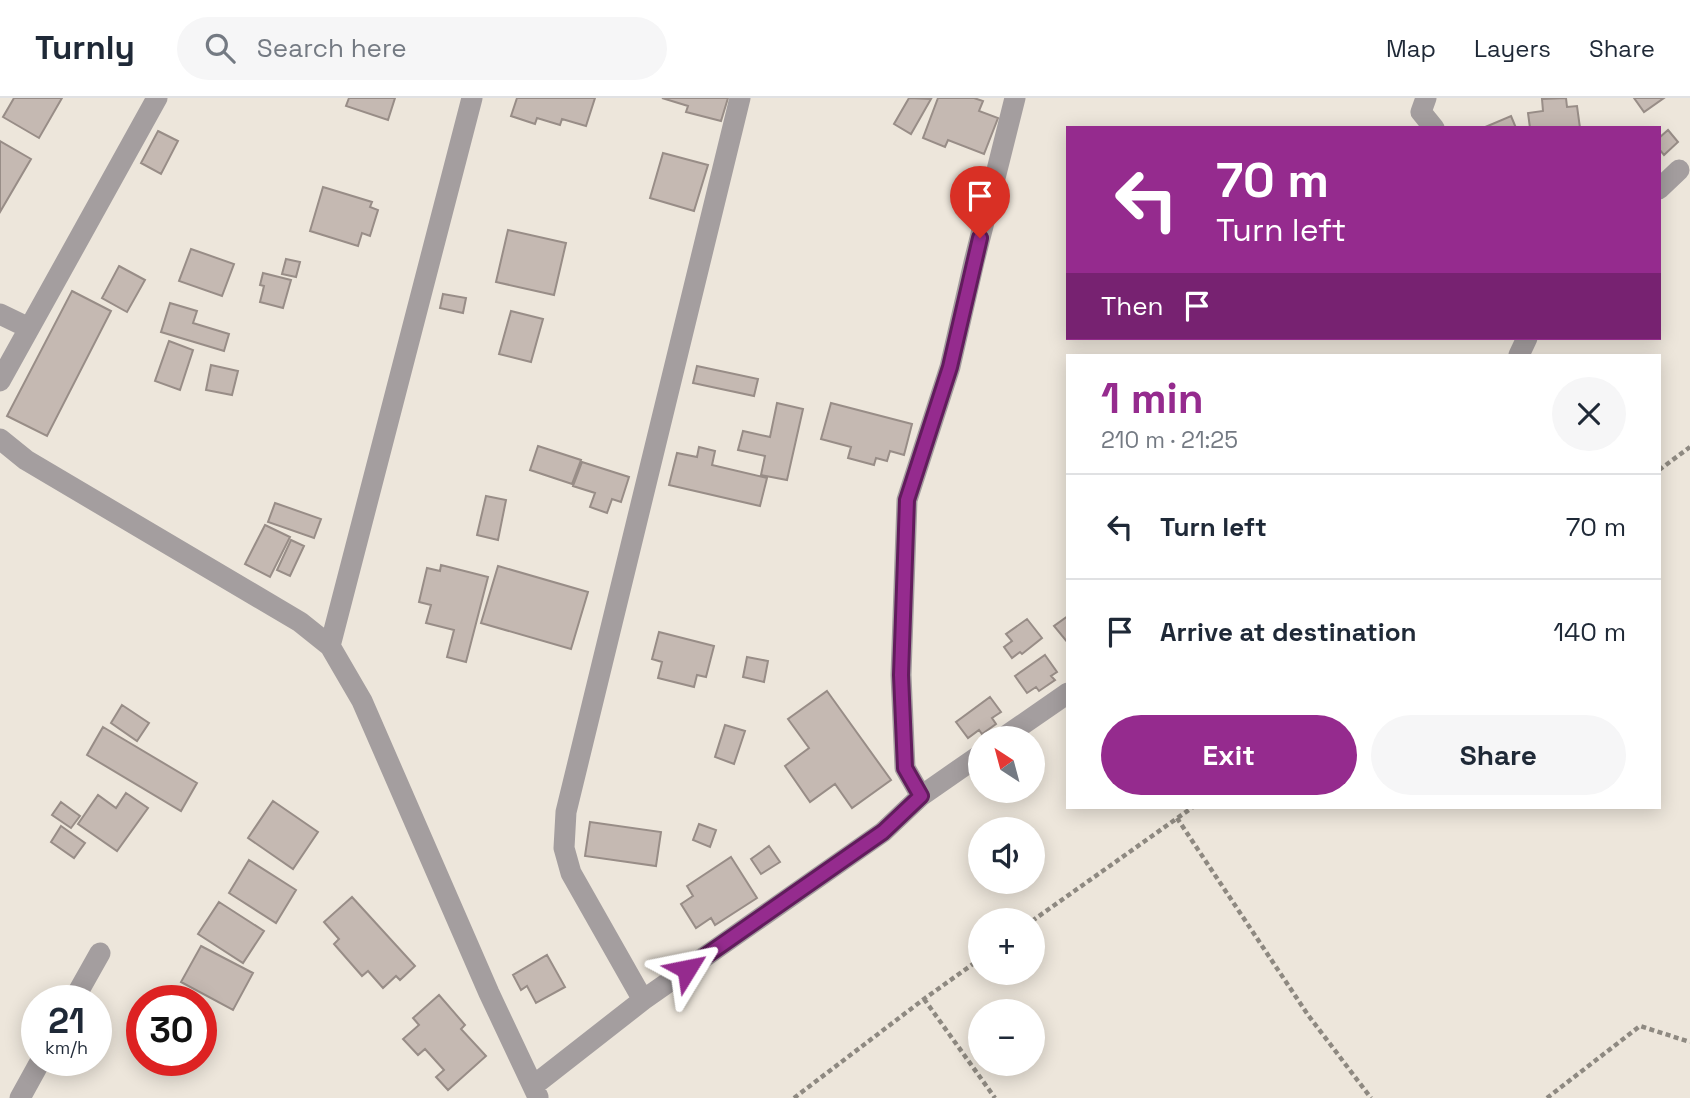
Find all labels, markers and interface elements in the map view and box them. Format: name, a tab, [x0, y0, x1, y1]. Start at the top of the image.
search box	[177, 17, 667, 80]
text: Turnly	[35, 27, 135, 69]
icon: search	[201, 29, 239, 67]
text: Search here	[257, 31, 407, 65]
text: Map	[1386, 33, 1436, 64]
text: Layers	[1474, 33, 1551, 64]
text: Share	[1589, 33, 1655, 64]
text: 70 m	[1216, 149, 1329, 211]
icon: left	[1101, 154, 1192, 245]
pin	[950, 166, 1010, 238]
icon: arrive	[961, 177, 999, 215]
text: Turn left	[1216, 210, 1346, 250]
icon: arrive	[1178, 287, 1216, 325]
text: Then	[1101, 289, 1164, 323]
text: 1 min	[1101, 372, 1204, 425]
button: close	[1552, 377, 1626, 451]
text: 210 m · 21:25	[1101, 425, 1238, 455]
icon: left	[1101, 508, 1139, 546]
text: Turn left	[1160, 510, 1267, 544]
text: 70 m	[1566, 510, 1626, 544]
icon: arrive	[1101, 613, 1139, 651]
text: Arrive at destination	[1160, 615, 1417, 649]
text: 140 m	[1553, 615, 1626, 649]
button: Exit	[1101, 715, 1357, 795]
button: Share	[1371, 715, 1626, 795]
north arrow	[968, 726, 1045, 803]
map controls	[968, 726, 1045, 1076]
button: sound	[968, 817, 1045, 894]
button: +	[968, 908, 1045, 985]
position arrow	[650, 932, 724, 1006]
speed limit sign: 30	[126, 985, 217, 1076]
text: 21	[48, 999, 85, 1043]
button: −	[968, 999, 1045, 1076]
text: km/h	[45, 1036, 88, 1059]

